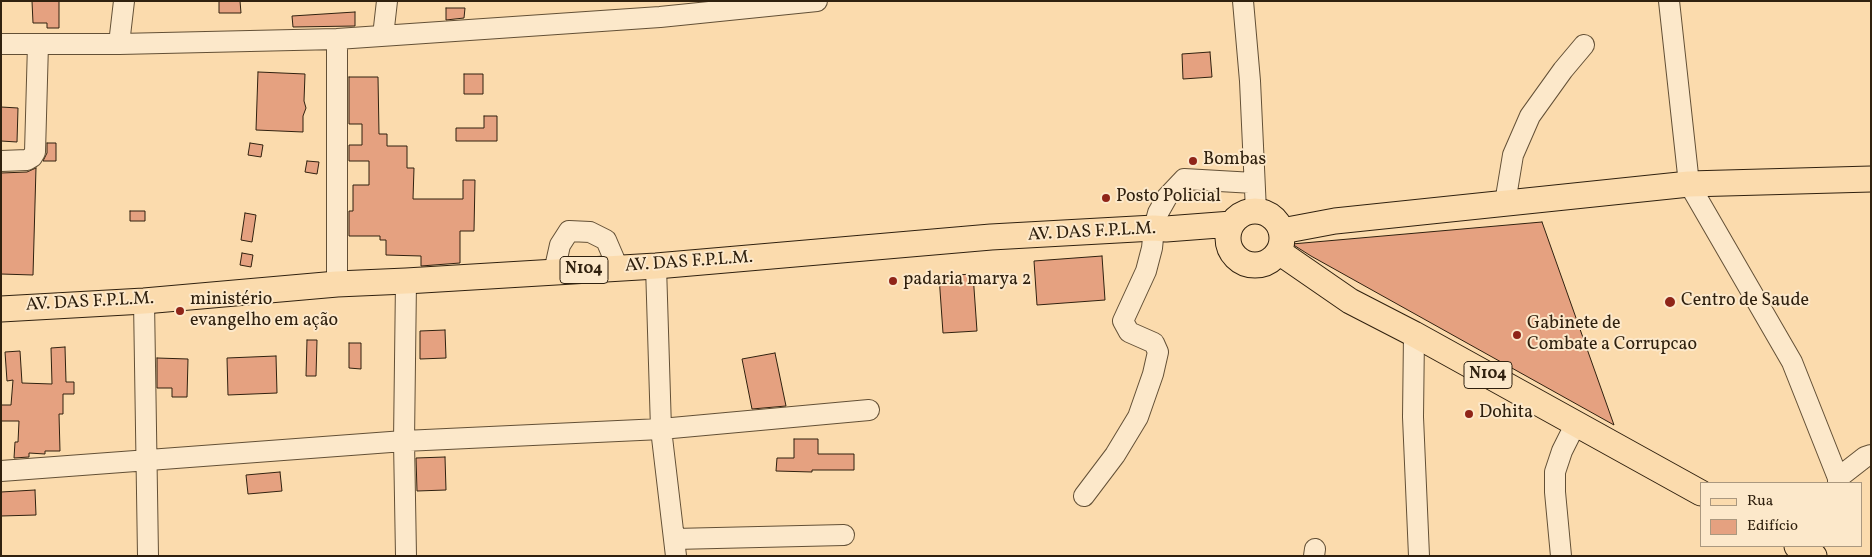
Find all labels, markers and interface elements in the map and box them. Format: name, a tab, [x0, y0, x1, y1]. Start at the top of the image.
place label: Bombas	[1203, 150, 1266, 172]
marker: Bombas	[1187, 155, 1199, 167]
place label: Posto Policial	[1116, 187, 1221, 209]
marker: Posto Policial	[1100, 192, 1112, 204]
street label: AV. DAS F.P.L.M.	[1027, 219, 1157, 247]
street label: AV. DAS F.P.L.M.	[624, 248, 754, 278]
road number: N104	[560, 256, 608, 284]
place label: padaria marya 2	[903, 270, 1031, 292]
marker: padaria marya 2	[887, 275, 899, 287]
street label: AV. DAS F.P.L.M.	[25, 289, 155, 317]
place label: ministério evangelho em ação	[190, 290, 338, 332]
place label: Centro de Saude	[1681, 291, 1809, 313]
marker: Centro de Saude	[1663, 295, 1677, 309]
marker: ministério evangelho em ação	[174, 305, 186, 317]
place label: Gabinete de Combate a Corrupcao	[1527, 314, 1697, 356]
marker: Gabinete de Combate a Corrupcao	[1511, 329, 1523, 341]
road number: N104	[1464, 362, 1512, 388]
place label: Dohita	[1479, 403, 1533, 425]
marker: Dohita	[1463, 408, 1475, 420]
legend	[1700, 482, 1862, 547]
text: Rua	[1747, 491, 1773, 512]
text: Edifício	[1747, 516, 1798, 537]

